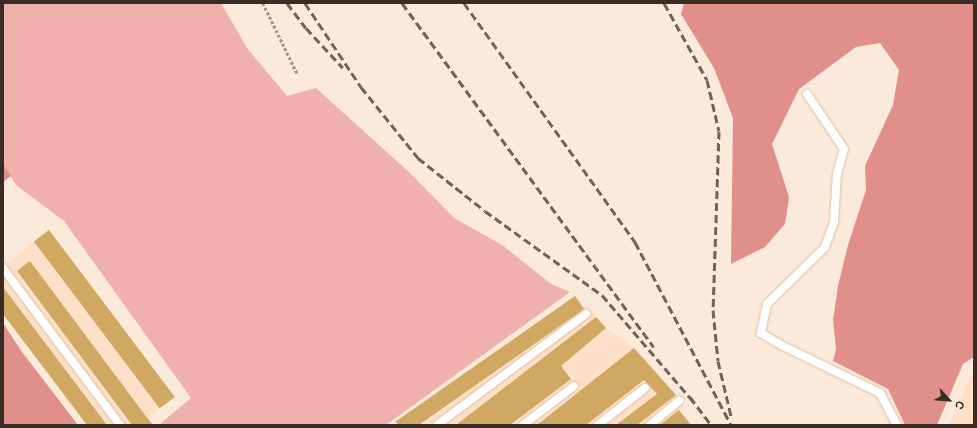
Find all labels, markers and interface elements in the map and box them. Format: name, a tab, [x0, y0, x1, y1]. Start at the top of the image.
north arrow	[929, 380, 969, 420]
text: С	[952, 399, 968, 412]

